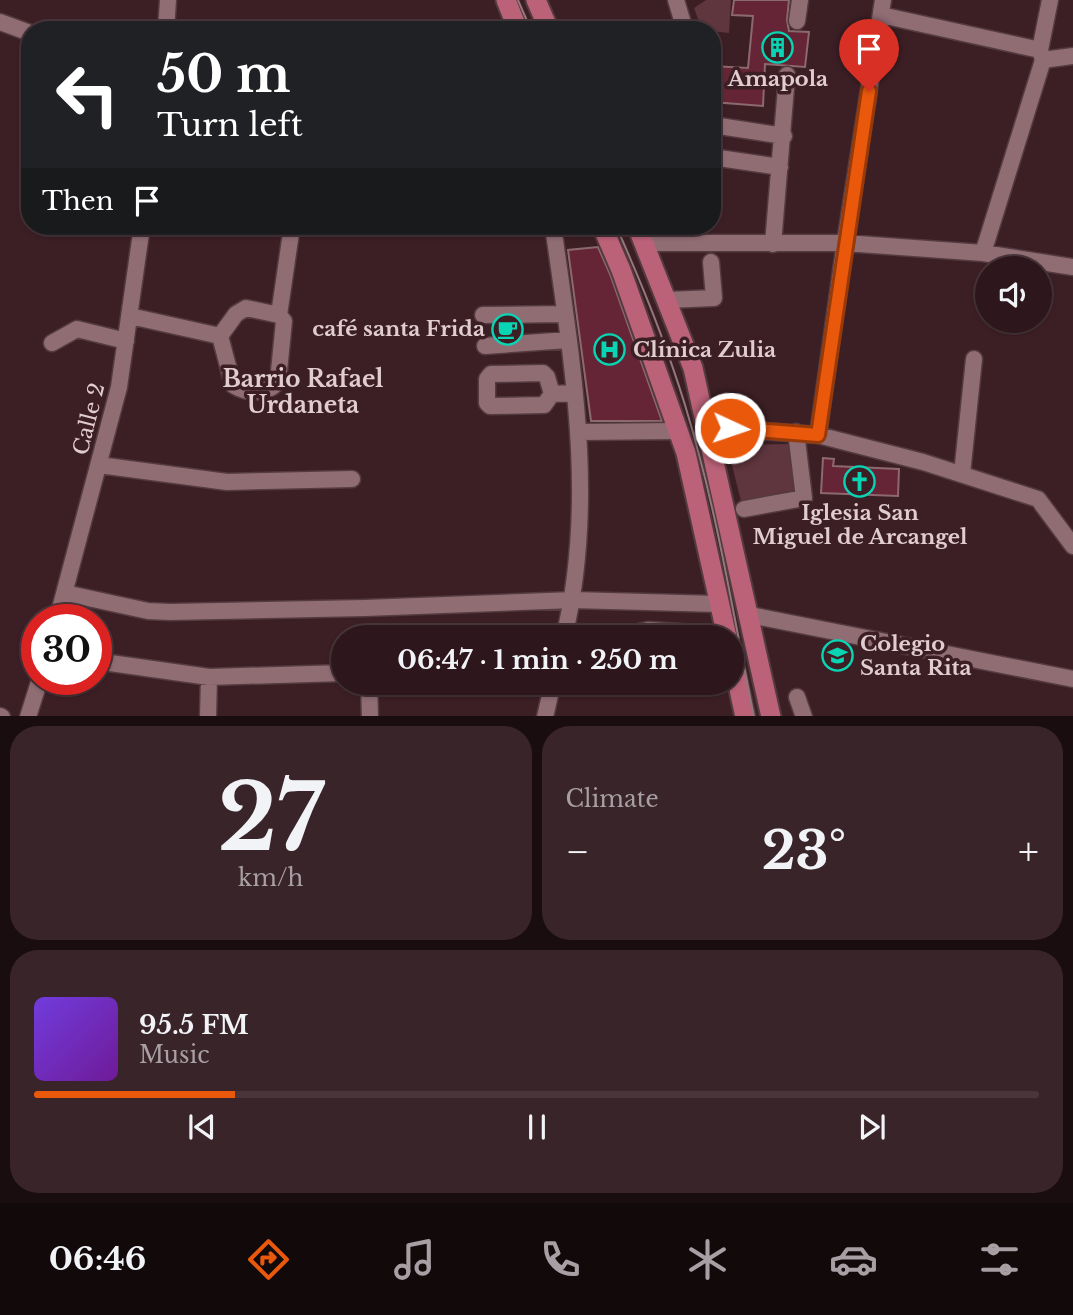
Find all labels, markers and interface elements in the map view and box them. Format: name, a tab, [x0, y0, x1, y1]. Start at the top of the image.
pin	[839, 19, 899, 91]
building icon: Amapola	[761, 30, 795, 64]
icon: arrive	[850, 30, 888, 68]
text: 50 m	[157, 44, 290, 105]
icon: left	[42, 49, 133, 140]
place label: Amapola	[727, 66, 828, 92]
text: Turn left	[157, 105, 303, 145]
icon: arrive	[128, 182, 166, 220]
text: Then	[42, 185, 114, 217]
map controls	[975, 256, 1052, 333]
button: sound	[975, 256, 1052, 333]
cafe icon: café santa Frida	[491, 312, 525, 346]
place label: café santa Frida	[312, 316, 485, 342]
hospital icon: Clínica Zulia	[593, 333, 627, 367]
place label: Clínica Zulia	[633, 337, 776, 363]
district label: Barrio Rafael Urdaneta	[223, 365, 384, 419]
street label: Calle 2	[68, 380, 110, 458]
position arrow	[693, 391, 767, 465]
church icon: Iglesia San Miguel de Arcangel	[843, 464, 877, 498]
place label: Iglesia San Miguel de Arcangel	[752, 500, 968, 550]
speed limit sign: 30	[21, 604, 112, 695]
place label: Colegio Santa Rita	[860, 631, 972, 681]
school or university icon: Colegio Santa Rita	[820, 639, 854, 673]
text: 06:47 · 1 min · 250 m	[397, 644, 678, 676]
text: 27	[218, 762, 324, 875]
text: Climate	[566, 785, 659, 813]
text: 23°	[762, 819, 846, 883]
text: −	[566, 828, 590, 875]
text: +	[1018, 828, 1039, 875]
text: km/h	[238, 864, 303, 892]
text: 95.5 FM	[139, 1009, 249, 1041]
text: Music	[139, 1041, 210, 1069]
icon: previous	[183, 1108, 221, 1146]
icon: pause	[518, 1108, 556, 1146]
icon: next	[853, 1108, 891, 1146]
icon: directions	[244, 1235, 293, 1284]
icon: music	[390, 1235, 439, 1284]
icon: phone	[536, 1235, 585, 1284]
icon: climate	[683, 1235, 732, 1284]
icon: car	[829, 1235, 878, 1284]
icon: filters	[975, 1235, 1024, 1284]
text: 06:46	[49, 1239, 146, 1279]

